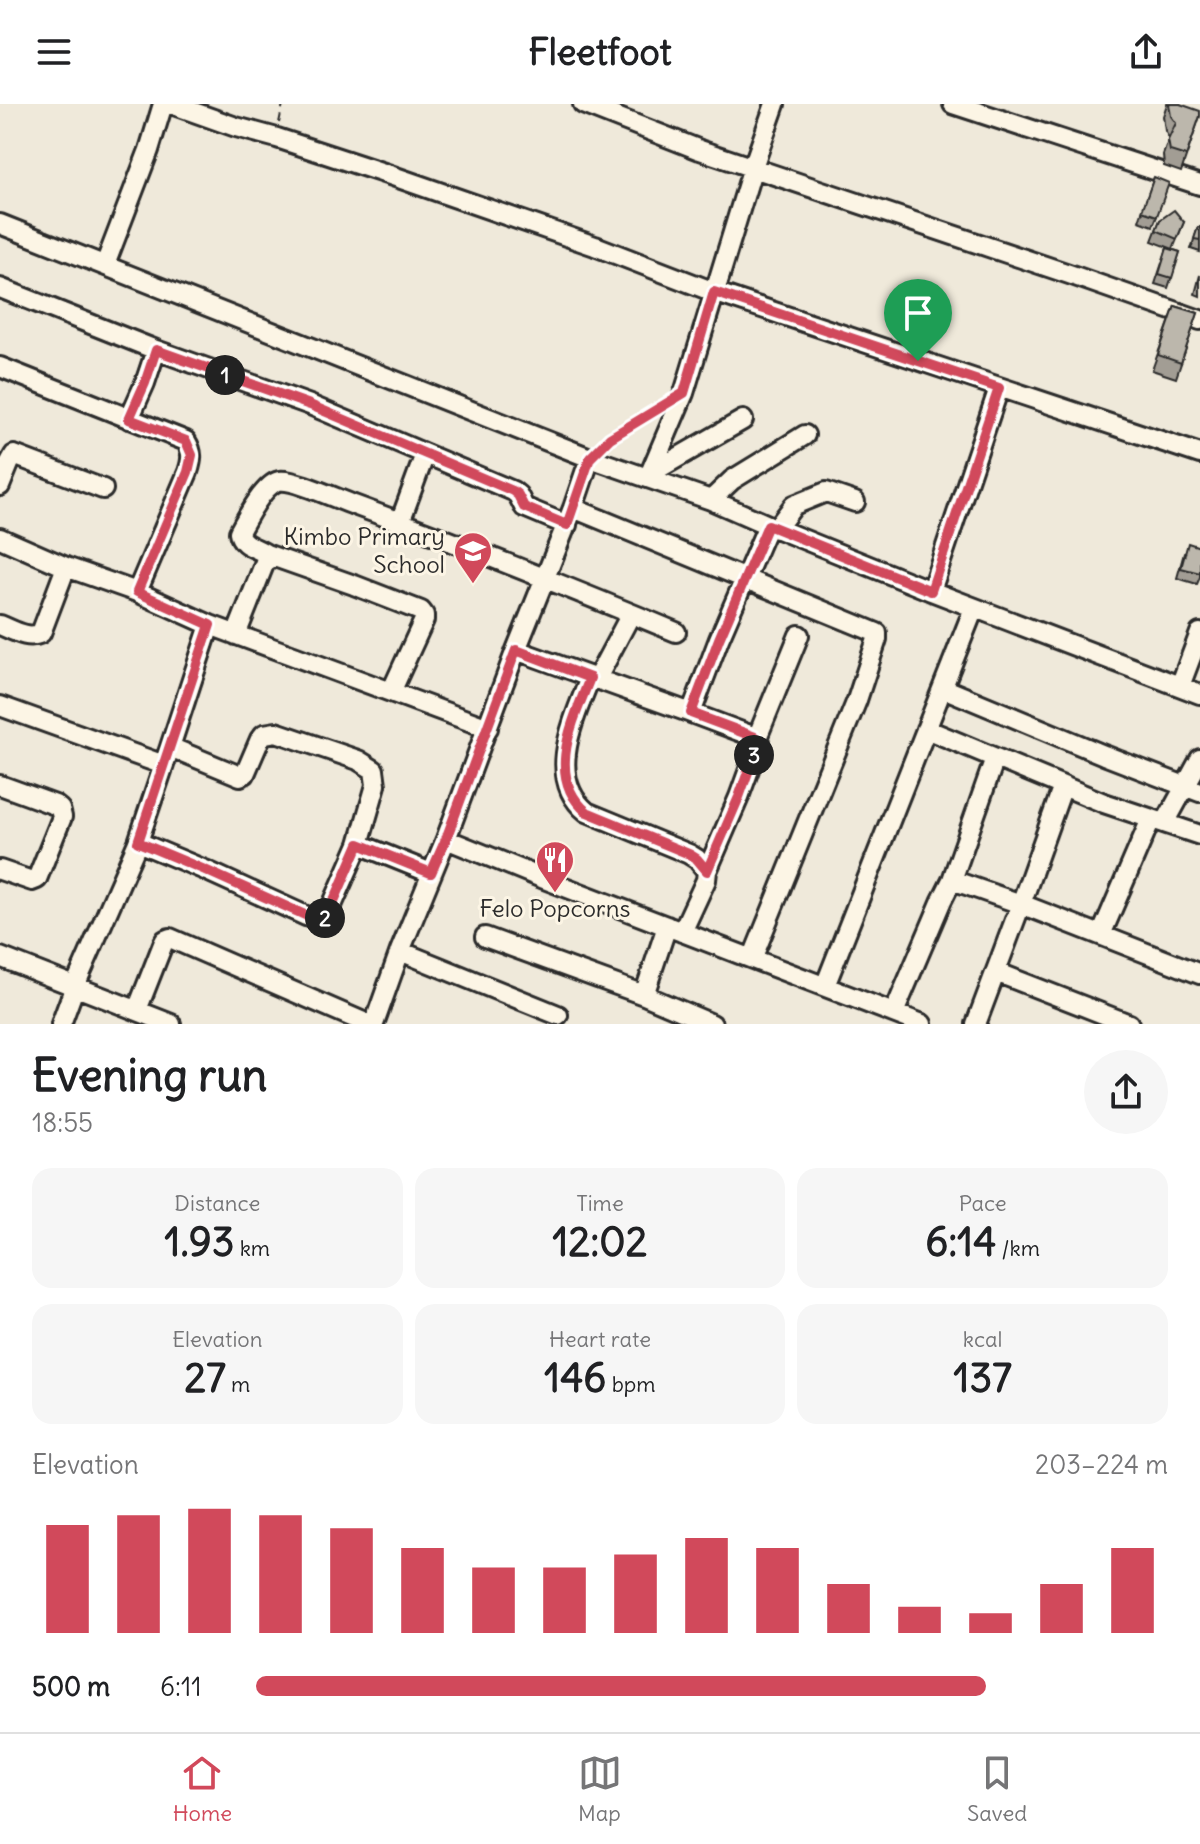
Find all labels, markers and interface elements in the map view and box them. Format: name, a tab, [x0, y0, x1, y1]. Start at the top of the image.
icon: menu	[32, 30, 76, 74]
text: Fleetfoot	[528, 30, 672, 75]
icon: share	[1124, 30, 1168, 74]
pin	[884, 279, 952, 361]
icon: arrive	[896, 291, 940, 335]
pin: 1	[205, 355, 245, 395]
text: 1	[221, 361, 229, 389]
place label: Kimbo Primary School	[284, 521, 445, 579]
school or university icon: Kimbo Primary School	[452, 530, 494, 585]
pin: 3	[734, 735, 774, 775]
text: 3	[748, 741, 760, 769]
restaurant icon: Felo Popcorns	[534, 839, 576, 894]
place label: Felo Popcorns	[480, 893, 630, 923]
pin: 2	[305, 898, 345, 938]
text: 2	[319, 904, 331, 932]
text: Evening run	[32, 1048, 267, 1103]
button: share	[1084, 1050, 1168, 1134]
text: 18:55	[32, 1106, 93, 1139]
text: Distance	[174, 1189, 260, 1217]
text: Time	[576, 1189, 624, 1217]
text: Pace	[959, 1189, 1007, 1217]
text: 1.93	[165, 1217, 234, 1267]
text: 12:02	[552, 1217, 648, 1267]
text: 6:14	[925, 1217, 996, 1267]
text: km	[234, 1234, 270, 1262]
text: /km	[996, 1234, 1040, 1262]
text: Elevation	[172, 1325, 262, 1353]
text: Heart rate	[549, 1325, 651, 1353]
text: kcal	[963, 1325, 1002, 1353]
text: 27	[184, 1353, 226, 1403]
text: 146	[544, 1353, 606, 1403]
text: 137	[954, 1353, 1012, 1403]
text: m	[226, 1370, 250, 1398]
text: bpm	[606, 1370, 656, 1398]
text: Elevation	[32, 1448, 139, 1481]
text: 203–224 m	[1035, 1448, 1168, 1481]
text: 500 m	[32, 1670, 110, 1703]
text: 6:11	[160, 1670, 202, 1703]
tab: Home	[173, 1751, 232, 1827]
tab: Map	[578, 1751, 622, 1827]
tab: Saved	[967, 1751, 1027, 1827]

